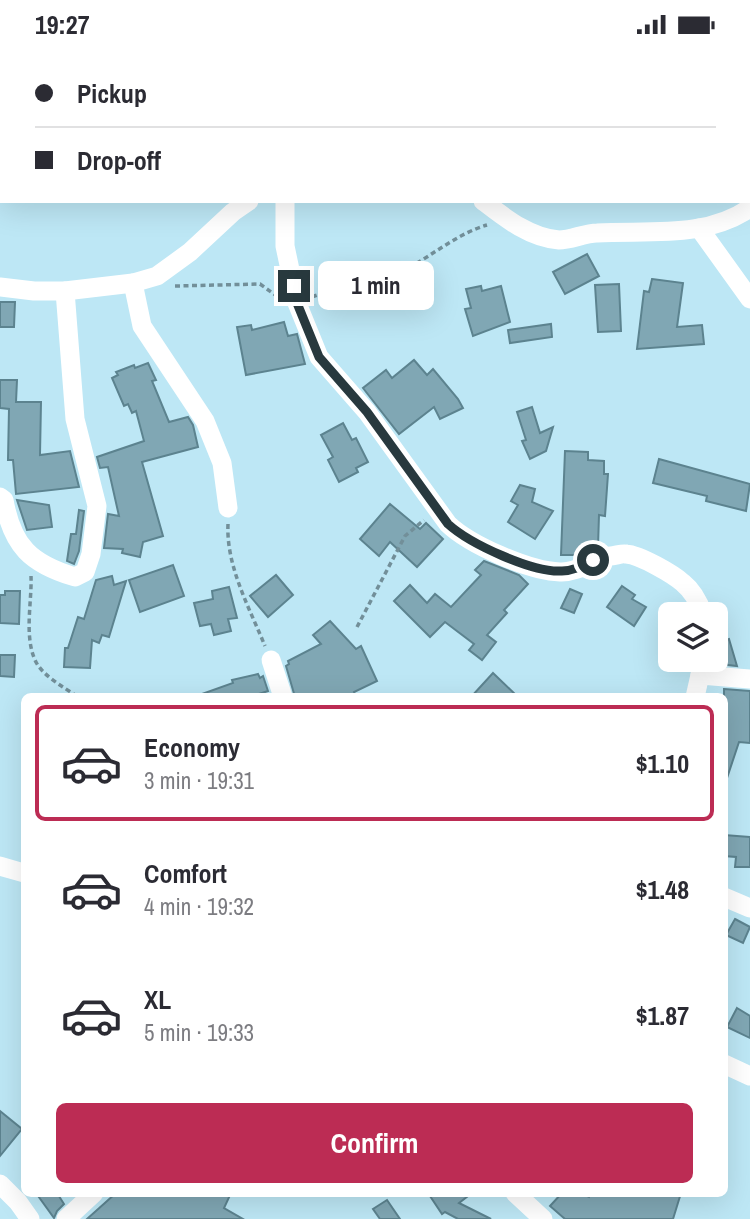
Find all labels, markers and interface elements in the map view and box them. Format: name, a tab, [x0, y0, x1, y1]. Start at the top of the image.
text: 19:27	[35, 7, 90, 42]
text: Pickup	[77, 76, 147, 111]
text: Drop-off	[77, 143, 161, 178]
callout: 1 min	[318, 261, 434, 311]
route end	[278, 270, 310, 302]
text: 1 min	[351, 270, 401, 301]
route start	[577, 544, 609, 576]
map controls	[658, 602, 728, 672]
button: layers	[658, 602, 728, 672]
text: Economy	[144, 730, 240, 765]
icon: car	[60, 732, 123, 795]
text: $1.10	[636, 746, 689, 781]
text: 3 min · 19:31	[144, 765, 254, 796]
text: Comfort	[144, 856, 227, 891]
icon: car	[60, 858, 123, 921]
text: $1.48	[636, 872, 689, 907]
text: 4 min · 19:32	[144, 891, 254, 922]
text: XL	[144, 982, 171, 1017]
icon: car	[60, 984, 123, 1047]
text: $1.87	[636, 998, 689, 1033]
text: 5 min · 19:33	[144, 1017, 254, 1048]
button: Confirm	[56, 1103, 693, 1183]

